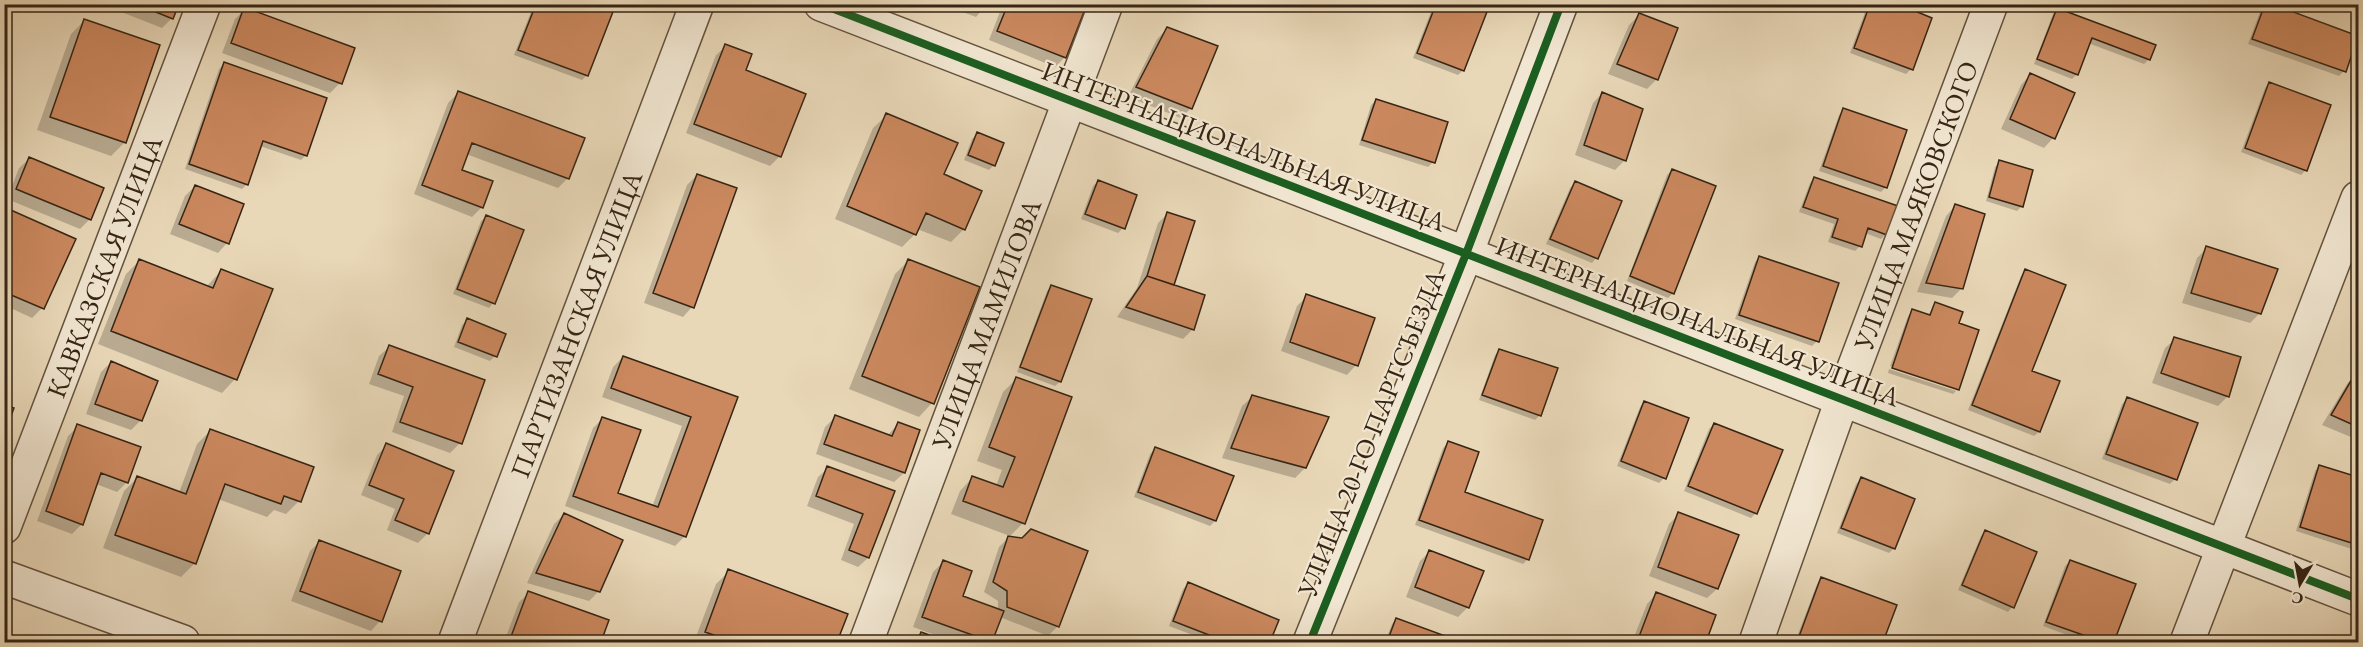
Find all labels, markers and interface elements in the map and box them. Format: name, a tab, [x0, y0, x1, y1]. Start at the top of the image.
street label: ИНТЕРНАЦИОНАЛЬНАЯ УЛИЦА	[1037, 53, 1451, 240]
street label: УЛИЦА МАЯКОВСКОГО	[1845, 56, 1986, 355]
street label: КАВКАЗСКАЯ УЛИЦА	[38, 130, 170, 402]
street label: ПАРТИЗАНСКАЯ УЛИЦА	[502, 166, 650, 482]
street label: УЛИЦА МАМИЛОВА	[922, 193, 1049, 455]
street label: ИНТЕРНАЦИОНАЛЬНАЯ УЛИЦА	[1491, 228, 1905, 415]
street label: УЛИЦА 20-ГО ПАРТСЪЕЗДА	[1289, 264, 1453, 603]
north arrow	[2270, 554, 2330, 614]
text: С	[2290, 587, 2305, 610]

